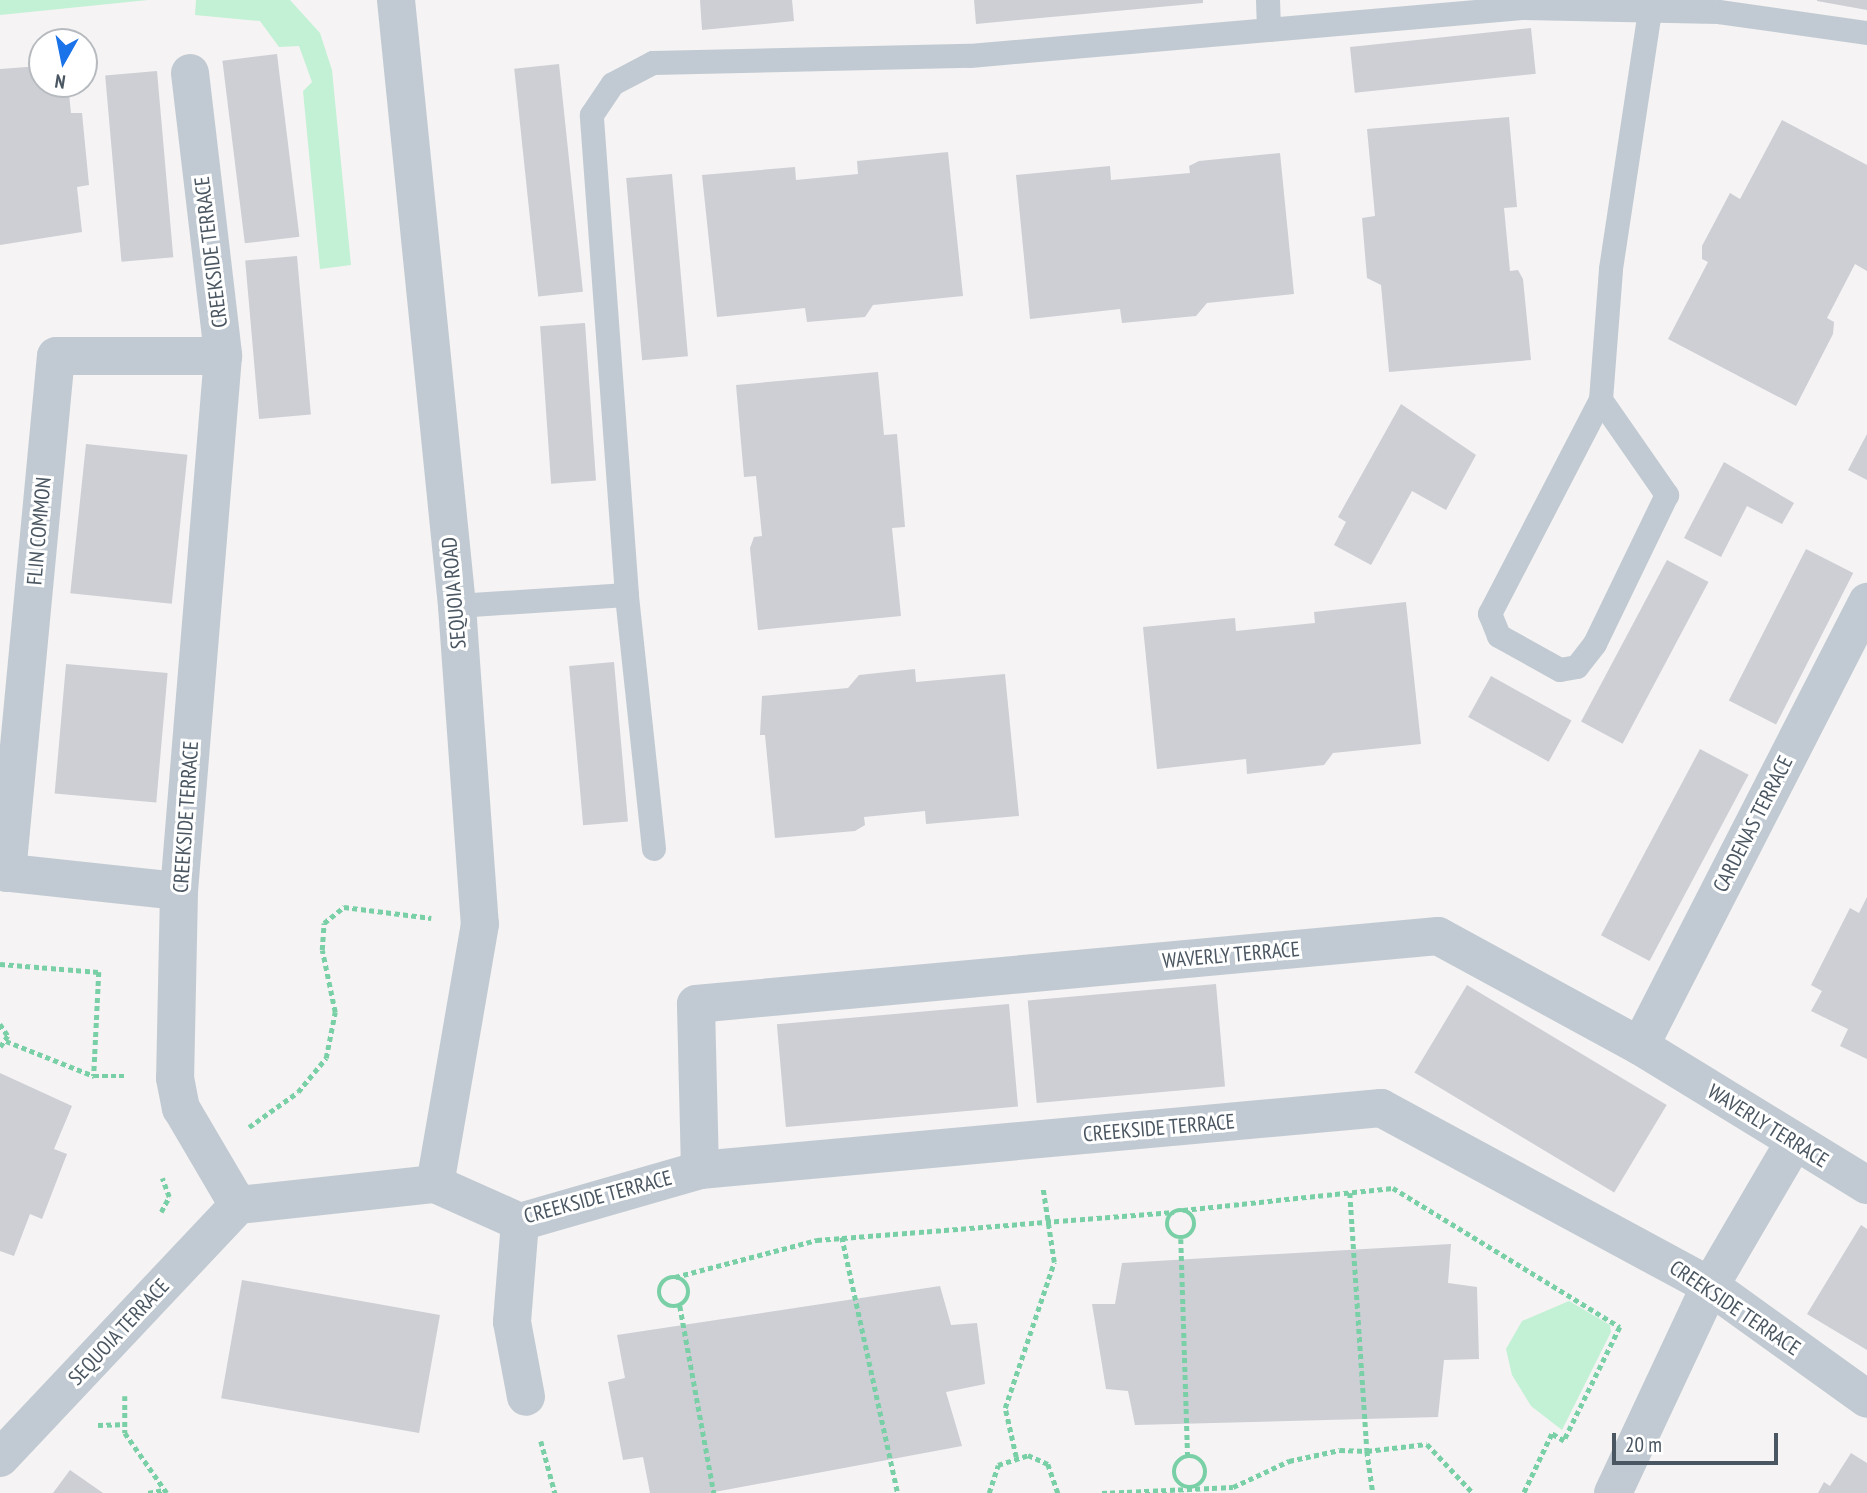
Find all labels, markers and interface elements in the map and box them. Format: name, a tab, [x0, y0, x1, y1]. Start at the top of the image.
north arrow	[28, 28, 98, 98]
text: N	[53, 69, 67, 94]
street label: CREEKSIDE TERRACE	[189, 175, 233, 329]
street label: FLIN COMMON	[22, 476, 56, 586]
street label: SEQUOIA ROAD	[437, 536, 471, 650]
street label: CREEKSIDE TERRACE	[168, 740, 204, 894]
street label: CARDENAS TERRACE	[1708, 751, 1798, 897]
street label: WAVERLY TERRACE	[1161, 936, 1301, 974]
street label: WAVERLY TERRACE	[1703, 1079, 1833, 1173]
street label: CREEKSIDE TERRACE	[1082, 1109, 1236, 1147]
street label: CREEKSIDE TERRACE	[521, 1165, 675, 1229]
street label: CREEKSIDE TERRACE	[1665, 1255, 1805, 1361]
street label: SEQUOIA TERRACE	[63, 1273, 175, 1391]
scale bar	[1615, 1420, 1781, 1464]
text: 20 m	[1625, 1431, 1662, 1458]

